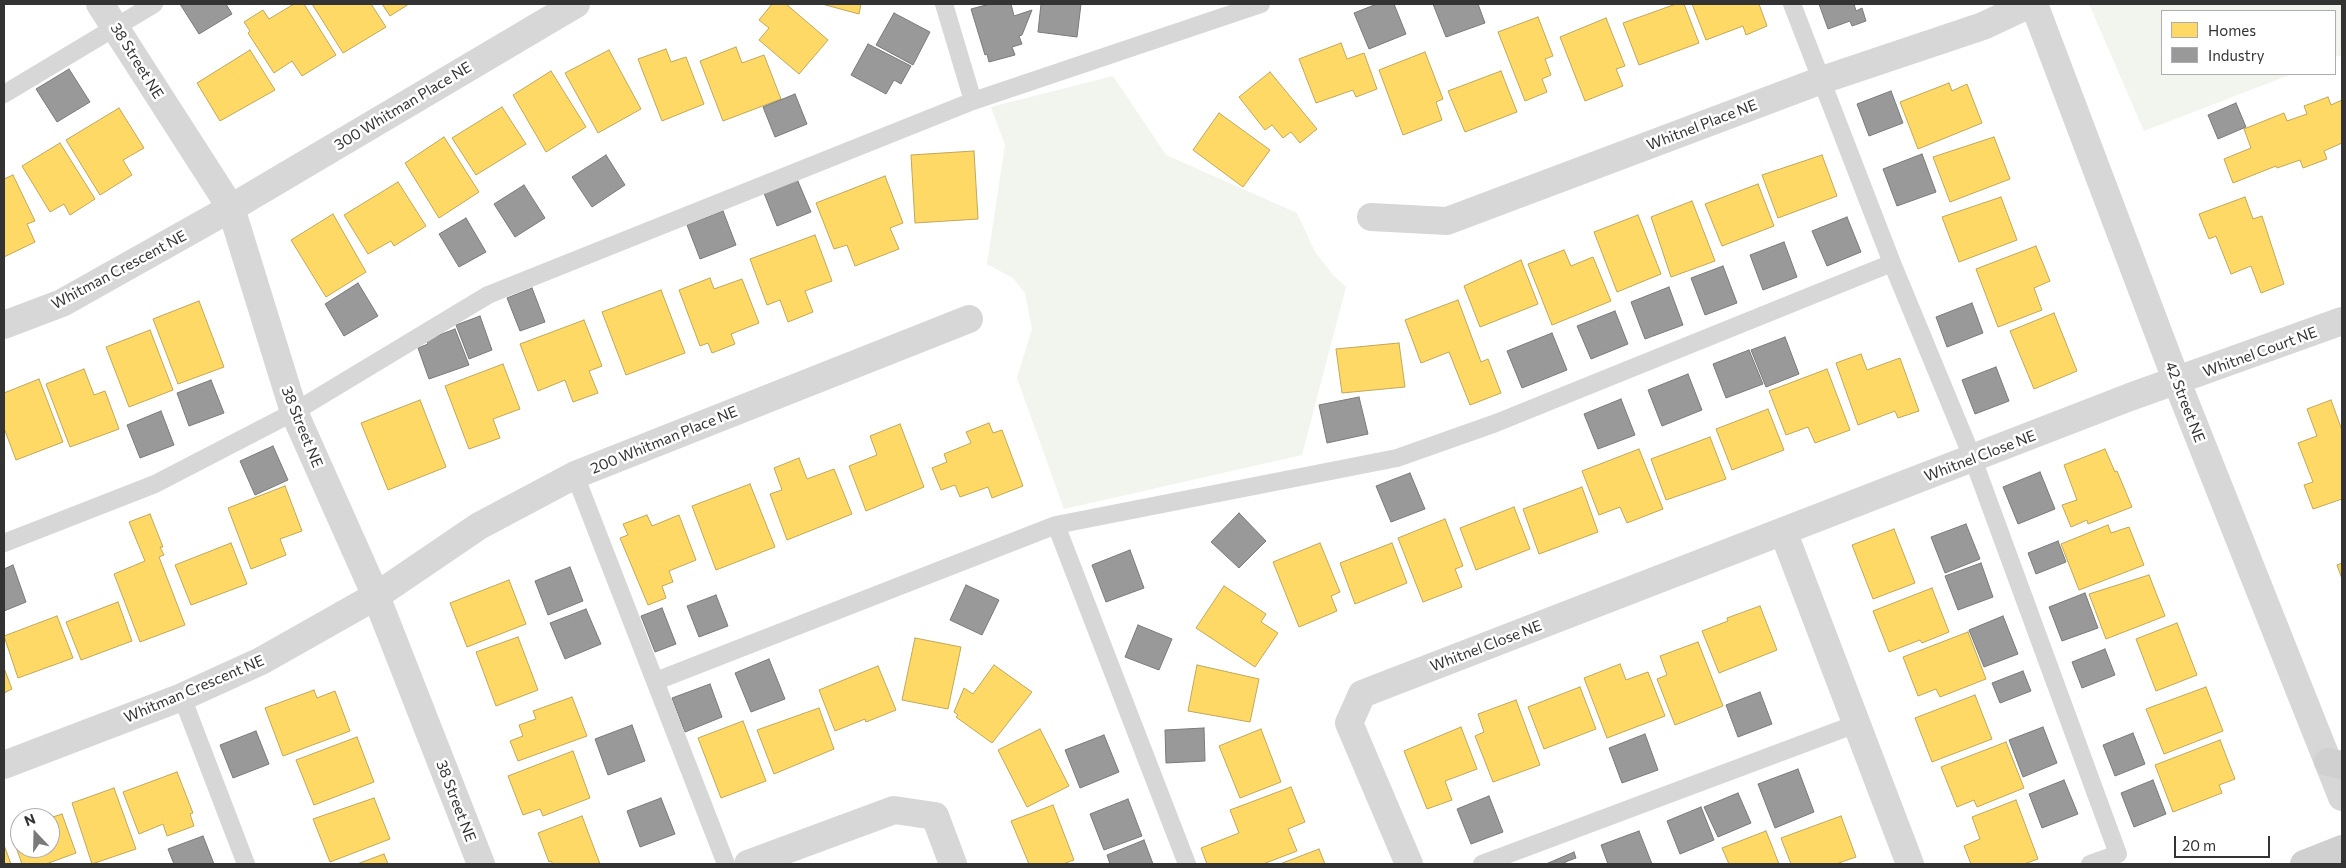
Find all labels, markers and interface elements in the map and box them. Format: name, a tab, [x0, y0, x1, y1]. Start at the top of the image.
legend	[2161, 10, 2336, 75]
street label: 38 Street NE	[107, 20, 167, 102]
text: Homes	[2208, 21, 2256, 39]
text: Industry	[2208, 46, 2265, 64]
street label: 300 Whitman Place NE	[331, 58, 475, 154]
street label: Whitnel Place NE	[1644, 96, 1760, 154]
street label: Whitman Crescent NE	[48, 227, 190, 313]
street label: Whitnel Court NE	[2201, 323, 2319, 381]
street label: 42 Street NE	[2161, 359, 2209, 445]
street label: 38 Street NE	[278, 384, 326, 470]
street label: 200 Whitman Place NE	[588, 402, 740, 478]
street label: Whitnel Close NE	[1922, 426, 2038, 486]
street label: Whitnel Close NE	[1428, 616, 1544, 676]
street label: Whitman Crescent NE	[121, 651, 267, 727]
street label: 38 Street NE	[432, 758, 480, 844]
north arrow	[10, 808, 60, 858]
text: N	[22, 810, 38, 829]
scale bar	[2176, 826, 2272, 858]
text: 20 m	[2182, 836, 2216, 854]

